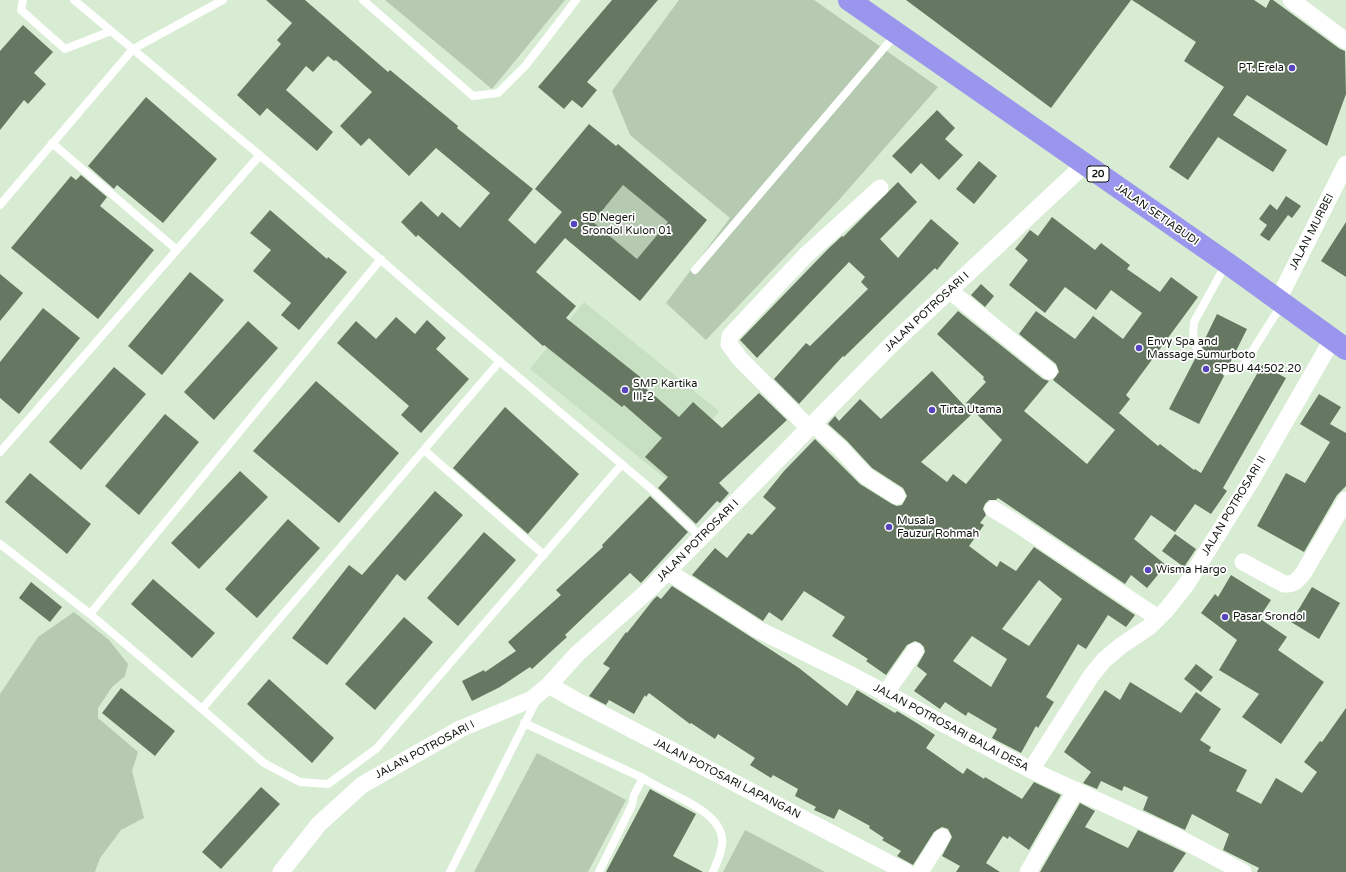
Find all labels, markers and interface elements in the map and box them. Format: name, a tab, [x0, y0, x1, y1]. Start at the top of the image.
place label: PT. Erela	[1239, 61, 1284, 75]
marker: PT. Erela	[1287, 63, 1297, 73]
road number: 20	[1087, 166, 1109, 182]
street label: JALAN SETIABUDI	[1113, 181, 1201, 249]
street label: JALAN MURBEI	[1287, 192, 1337, 272]
place label: SD Negeri Srondol Kulon 01	[582, 211, 672, 237]
marker: SD Negeri Srondol Kulon 01	[569, 219, 579, 229]
street label: JALAN POTROSARI I	[882, 269, 972, 355]
place label: Envy Spa and Massage Sumurboto	[1147, 335, 1255, 361]
marker: Envy Spa and Massage Sumurboto	[1134, 343, 1144, 353]
place label: SPBU 44.502.20	[1214, 362, 1301, 376]
marker: SPBU 44.502.20	[1201, 364, 1211, 374]
place label: SMP Kartika III-2	[633, 377, 697, 403]
marker: SMP Kartika III-2	[620, 385, 630, 395]
place label: Tirta Utama	[940, 403, 1002, 417]
marker: Tirta Utama	[927, 405, 937, 415]
street label: JALAN POTROSARI II	[1199, 454, 1269, 558]
street label: JALAN POTROSARI I	[654, 497, 742, 585]
place label: Musala Fauzur Rohmah	[897, 514, 979, 540]
marker: Musala Fauzur Rohmah	[884, 522, 894, 532]
place label: Wisma Hargo	[1156, 563, 1226, 577]
marker: Wisma Hargo	[1143, 565, 1153, 575]
place label: Pasar Srondol	[1233, 610, 1305, 624]
marker: Pasar Srondol	[1220, 612, 1230, 622]
street label: JALAN POTROSARI BALAI DESA	[871, 681, 1031, 775]
street label: JALAN POTROSARI I	[373, 718, 477, 782]
street label: JALAN POTOSARI LAPANGAN	[651, 736, 803, 822]

